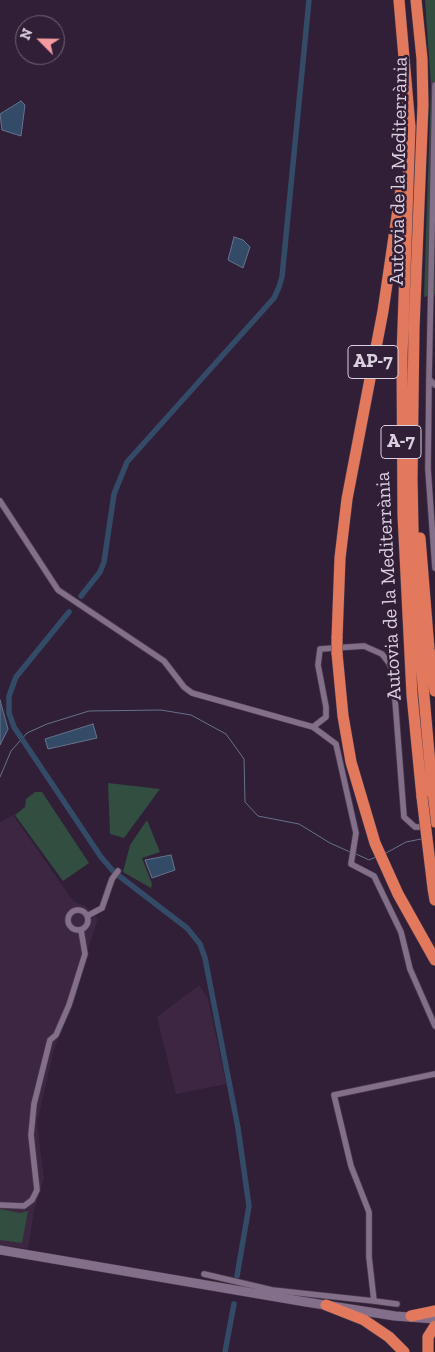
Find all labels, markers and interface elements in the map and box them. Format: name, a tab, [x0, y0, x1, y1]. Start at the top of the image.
north arrow	[15, 15, 65, 65]
text: N	[17, 26, 37, 43]
street label: Autovia de la Mediterrània	[385, 56, 413, 286]
road number: AP-7	[348, 346, 398, 378]
road number: A-7	[381, 426, 421, 458]
street label: Autovia de la Mediterrània	[371, 471, 407, 701]

